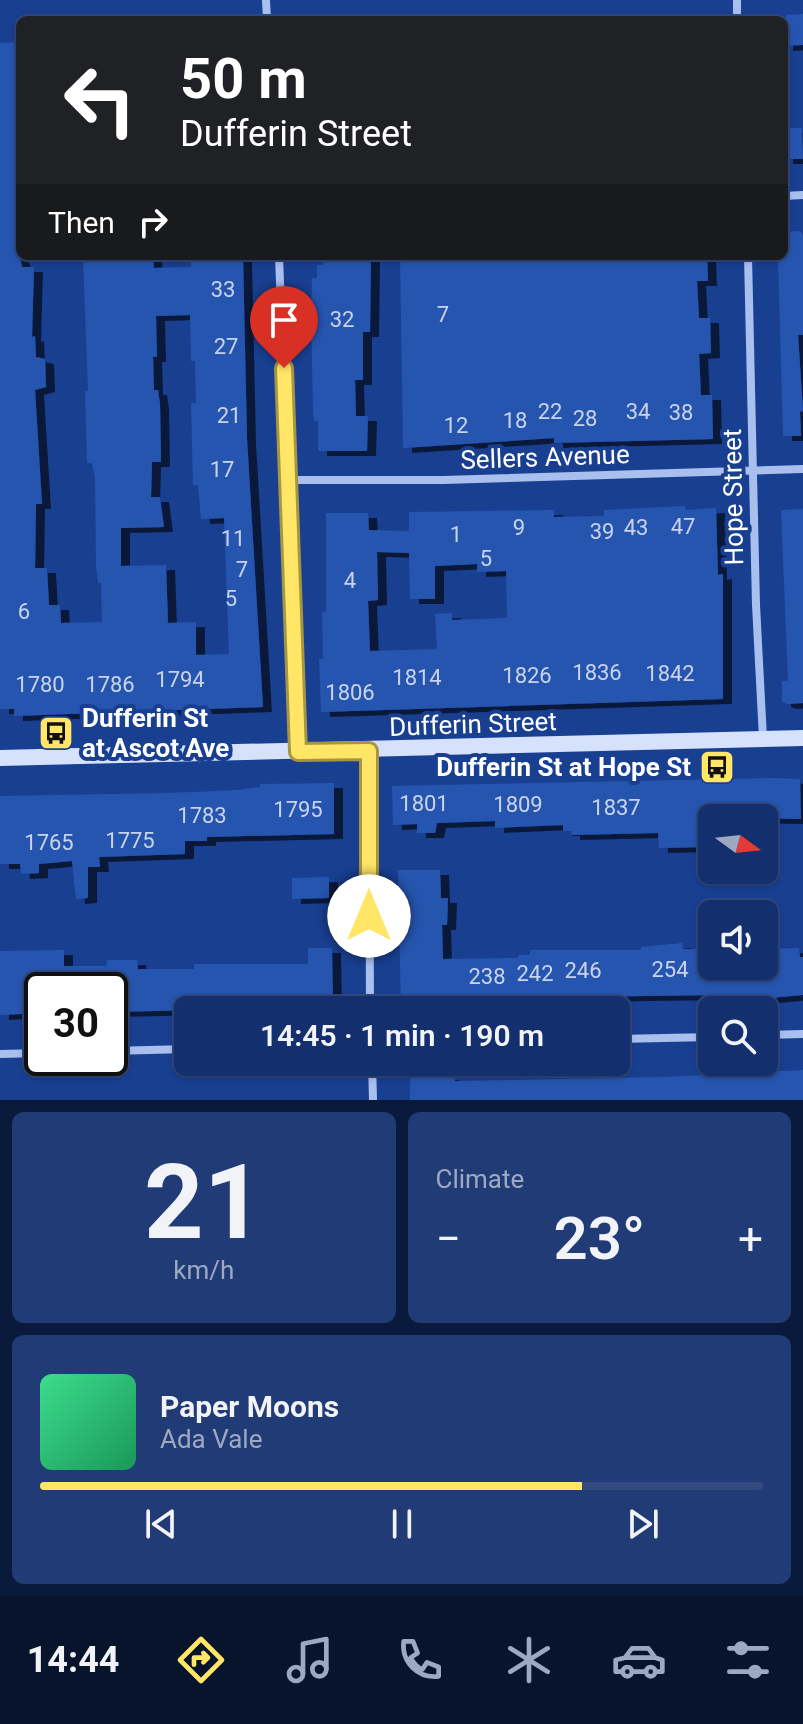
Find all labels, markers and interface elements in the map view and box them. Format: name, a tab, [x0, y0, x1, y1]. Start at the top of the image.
text: 50 m	[180, 46, 307, 112]
icon: left	[48, 48, 152, 152]
text: Dufferin Street	[180, 113, 412, 155]
icon: right	[131, 200, 175, 244]
text: Then	[48, 205, 115, 240]
house number: 33	[211, 277, 235, 302]
pin	[250, 286, 318, 368]
icon: arrive	[262, 298, 306, 342]
house number: 7	[437, 302, 449, 327]
house number: 32	[330, 307, 354, 332]
house number: 27	[214, 334, 238, 359]
house number: 22	[538, 399, 562, 424]
house number: 34	[626, 399, 650, 424]
house number: 38	[669, 400, 693, 425]
house number: 21	[217, 403, 241, 428]
house number: 28	[573, 406, 597, 431]
house number: 18	[503, 408, 527, 433]
house number: 12	[444, 413, 468, 438]
street label: Hope Street	[717, 428, 749, 566]
street label: Sellers Avenue	[460, 439, 630, 475]
house number: 17	[210, 457, 234, 482]
house number: 47	[671, 514, 695, 539]
house number: 9	[513, 515, 525, 540]
house number: 43	[624, 515, 648, 540]
house number: 39	[590, 519, 614, 544]
house number: 1	[450, 522, 462, 547]
house number: 11	[221, 526, 245, 551]
house number: 5	[480, 546, 492, 571]
house number: 7	[236, 557, 248, 582]
house number: 4	[344, 568, 356, 593]
house number: 5	[225, 586, 237, 611]
house number: 6	[18, 599, 30, 624]
house number: 1836	[572, 660, 622, 685]
house number: 1842	[645, 661, 695, 686]
house number: 1826	[502, 663, 552, 688]
house number: 1814	[392, 665, 442, 690]
house number: 1794	[155, 667, 205, 692]
house number: 1780	[15, 672, 65, 697]
house number: 1786	[85, 672, 135, 697]
house number: 1806	[325, 680, 375, 705]
place label: Dufferin St at Ascot Ave	[82, 703, 229, 763]
street label: Dufferin Street	[389, 706, 557, 742]
bus stop icon: Dufferin St at Ascot Ave	[37, 714, 75, 752]
bus stop icon: Dufferin St at Hope St	[698, 748, 736, 786]
place label: Dufferin St at Hope St	[436, 752, 691, 782]
house number: 1801	[399, 791, 449, 816]
house number: 1809	[493, 792, 543, 817]
house number: 1837	[591, 795, 641, 820]
house number: 1795	[273, 797, 323, 822]
house number: 1783	[177, 803, 227, 828]
north arrow	[698, 804, 778, 884]
map controls	[698, 804, 778, 1076]
house number: 1775	[105, 828, 155, 853]
house number: 1765	[24, 830, 74, 855]
position arrow	[327, 874, 411, 958]
button: sound	[698, 900, 778, 980]
house number: 254	[651, 957, 689, 982]
house number: 246	[564, 958, 602, 983]
house number: 242	[516, 961, 554, 986]
house number: 238	[468, 964, 506, 989]
speed limit sign: 30	[24, 972, 128, 1076]
button: search	[698, 996, 778, 1076]
text: 14:45 · 1 min · 190 m	[260, 1018, 544, 1053]
text: 21	[144, 1142, 263, 1263]
text: Climate	[436, 1164, 524, 1194]
text: 23°	[553, 1203, 645, 1274]
text: −	[436, 1213, 461, 1265]
text: +	[738, 1213, 763, 1265]
text: km/h	[173, 1255, 234, 1285]
text: Paper Moons	[160, 1389, 339, 1424]
text: Ada Vale	[160, 1424, 262, 1454]
icon: previous	[139, 1502, 183, 1546]
icon: pause	[380, 1502, 424, 1546]
icon: next	[621, 1502, 665, 1546]
icon: directions	[173, 1632, 229, 1688]
icon: music	[282, 1632, 338, 1688]
icon: phone	[392, 1632, 448, 1688]
icon: climate	[501, 1632, 557, 1688]
icon: car	[611, 1632, 667, 1688]
icon: filters	[720, 1632, 776, 1688]
text: 14:44	[27, 1639, 119, 1681]

